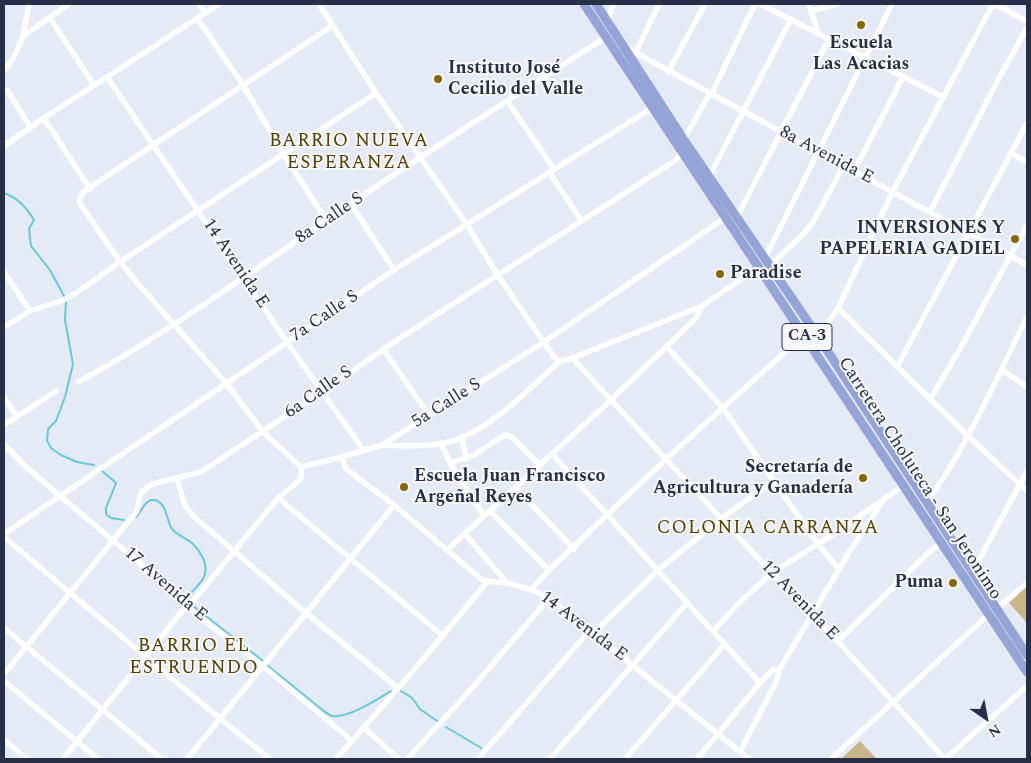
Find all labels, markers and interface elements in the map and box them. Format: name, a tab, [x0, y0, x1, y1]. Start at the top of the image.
marker: Escuela Las Acacias	[855, 19, 867, 31]
place label: Escuela Las Acacias	[813, 33, 909, 76]
place label: Instituto José Cecilio del Valle	[448, 58, 583, 100]
marker: Instituto José Cecilio del Valle	[432, 73, 444, 85]
street label: 8a Avenida E	[775, 122, 877, 190]
district label: BARRIO NUEVA ESPERANZA	[267, 131, 431, 175]
street label: 8a Calle S	[292, 188, 368, 250]
street label: 14 Avenida E	[197, 215, 273, 313]
place label: INVERSIONES Y PAPELERIA GADIEL	[820, 218, 1005, 260]
marker: INVERSIONES Y PAPELERIA GADIEL	[1009, 233, 1021, 245]
place label: Paradise	[730, 263, 802, 285]
marker: Paradise	[714, 268, 726, 280]
street label: 7a Calle S	[287, 286, 363, 348]
road number: CA-3	[782, 324, 832, 351]
street label: Carretera Choluteca - San Jeronimo	[832, 354, 1006, 604]
street label: 6a Calle S	[281, 362, 357, 424]
street label: 5a Calle S	[408, 374, 486, 434]
place label: Secretaría de Agricultura y Ganadería	[653, 457, 853, 499]
place label: Escuela Juan Francisco Argeñal Reyes	[414, 466, 605, 508]
marker: Secretaría de Agricultura y Ganadería	[857, 472, 869, 484]
marker: Escuela Juan Francisco Argeñal Reyes	[398, 481, 410, 493]
district label: COLONIA CARRANZA	[655, 518, 881, 540]
street label: 17 Avenida E	[119, 543, 211, 627]
street label: 12 Avenida E	[755, 556, 843, 646]
place label: Puma	[895, 572, 943, 594]
marker: Puma	[947, 577, 959, 589]
street label: 14 Avenida E	[535, 587, 631, 667]
district label: BARRIO EL ESTRUENDO	[128, 636, 260, 680]
north arrow	[961, 693, 1011, 743]
text: N	[984, 719, 1005, 743]

